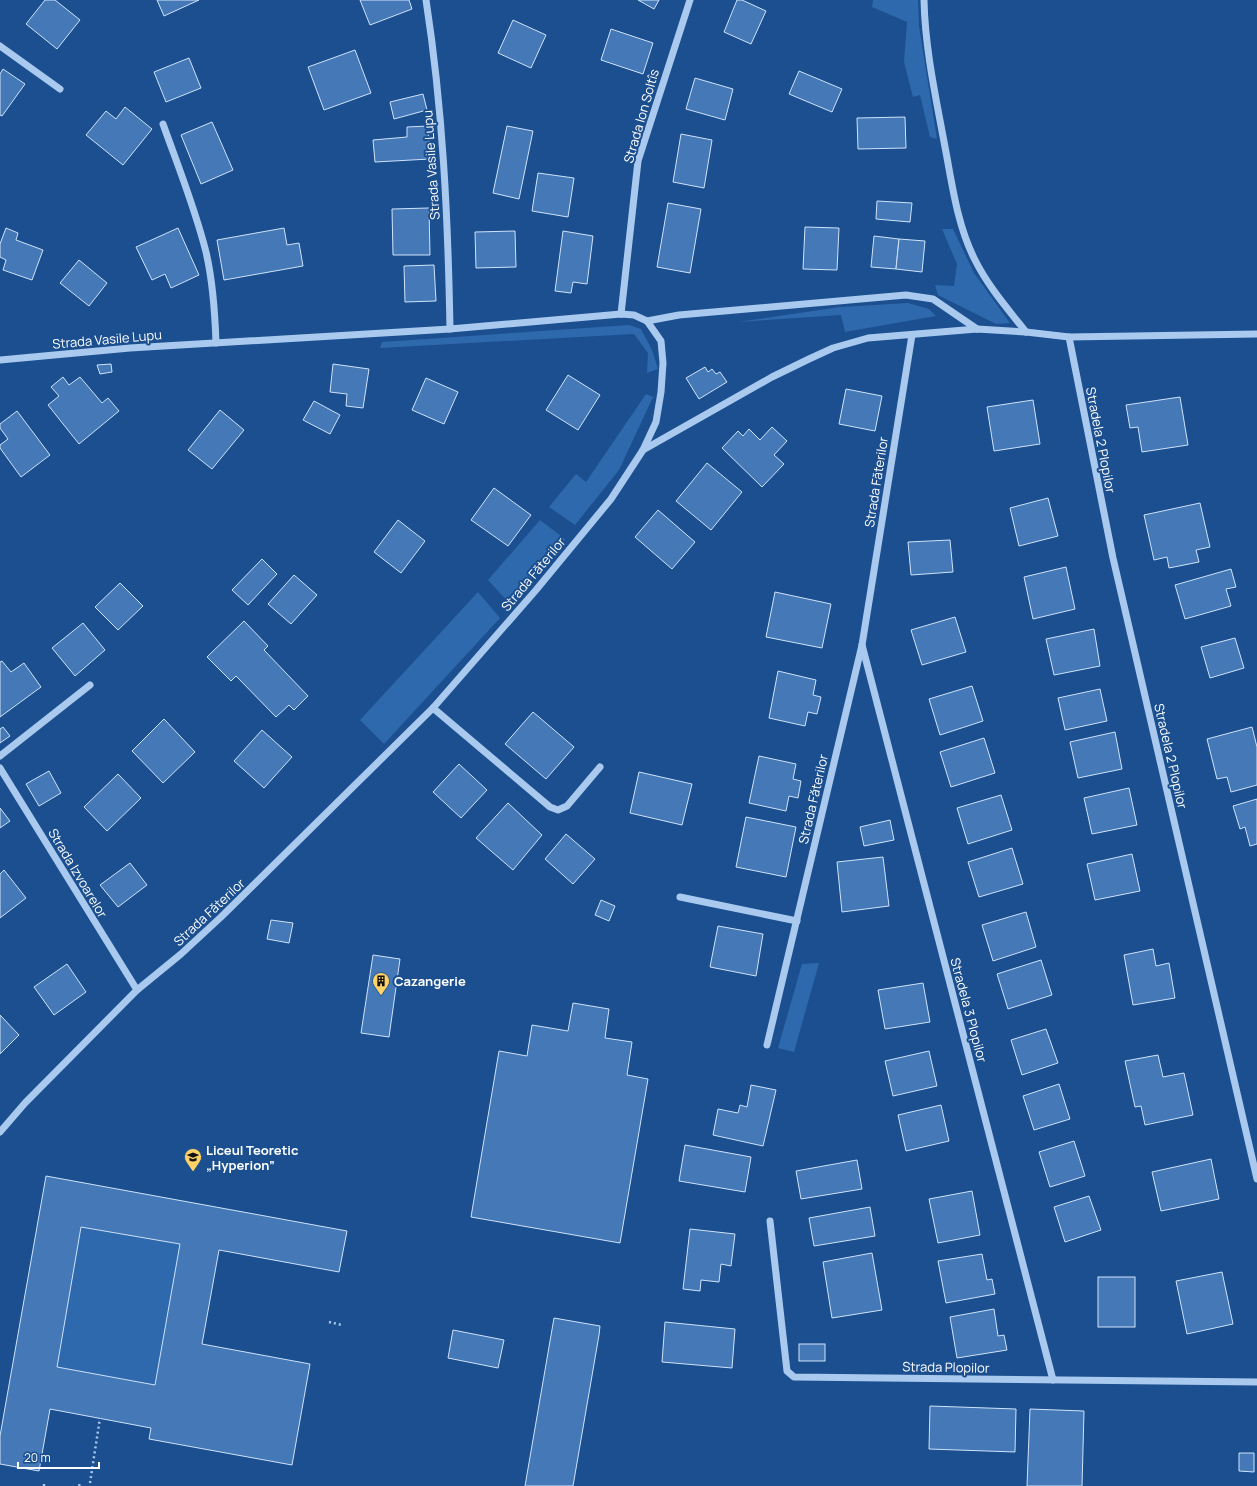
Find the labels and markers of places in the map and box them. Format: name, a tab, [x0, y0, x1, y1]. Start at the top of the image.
building icon: Cazangerie	[371, 971, 391, 996]
place label: Cazangerie	[394, 972, 466, 990]
place label: Liceul Teoretic „Hyperion”	[206, 1141, 299, 1174]
school or university icon: Liceul Teoretic „Hyperion”	[183, 1147, 203, 1172]

